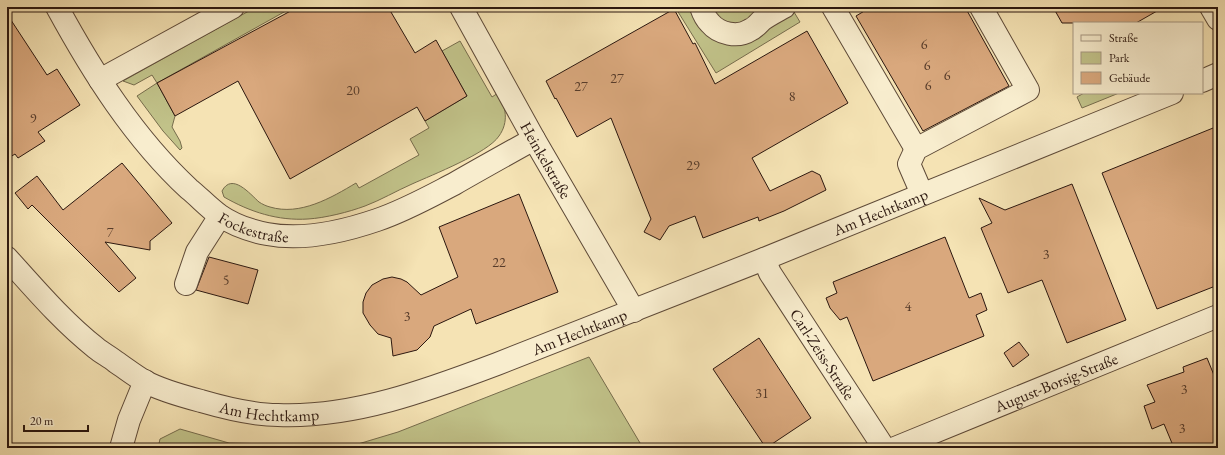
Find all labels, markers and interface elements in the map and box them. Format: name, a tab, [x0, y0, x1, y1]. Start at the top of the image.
legend	[1073, 22, 1203, 94]
text: Straße	[1109, 30, 1138, 46]
house number: 6	[921, 35, 928, 53]
text: Park	[1109, 50, 1130, 66]
house number: 6	[924, 56, 931, 74]
house number: 6	[944, 66, 951, 84]
house number: 27	[610, 69, 624, 87]
text: Gebäude	[1109, 70, 1151, 86]
house number: 6	[925, 76, 932, 94]
house number: 27	[574, 77, 588, 95]
house number: 20	[346, 81, 360, 99]
house number: 8	[789, 87, 796, 105]
house number: 9	[30, 109, 37, 127]
street label: Heinkelstraße	[516, 118, 577, 202]
house number: 29	[686, 156, 700, 174]
street label: Am Hechtkamp	[829, 183, 931, 241]
street label: Fockestraße	[215, 207, 289, 247]
house number: 7	[107, 223, 114, 241]
house number: 3	[1043, 245, 1050, 263]
house number: 22	[492, 253, 506, 271]
house number: 5	[223, 271, 229, 289]
house number: 4	[905, 297, 912, 315]
street label: Am Hechtkamp	[528, 303, 630, 360]
street label: Carl-Zeiss-Straße	[786, 305, 860, 404]
house number: 3	[404, 307, 411, 325]
street label: August-Borsig-Straße	[990, 348, 1121, 417]
house number: 3	[1181, 380, 1188, 398]
house number: 31	[755, 384, 769, 402]
street label: Am Hechtkamp	[216, 396, 320, 426]
scale bar	[24, 407, 88, 433]
text: 20 m	[30, 413, 54, 429]
house number: 3	[1179, 419, 1186, 437]

